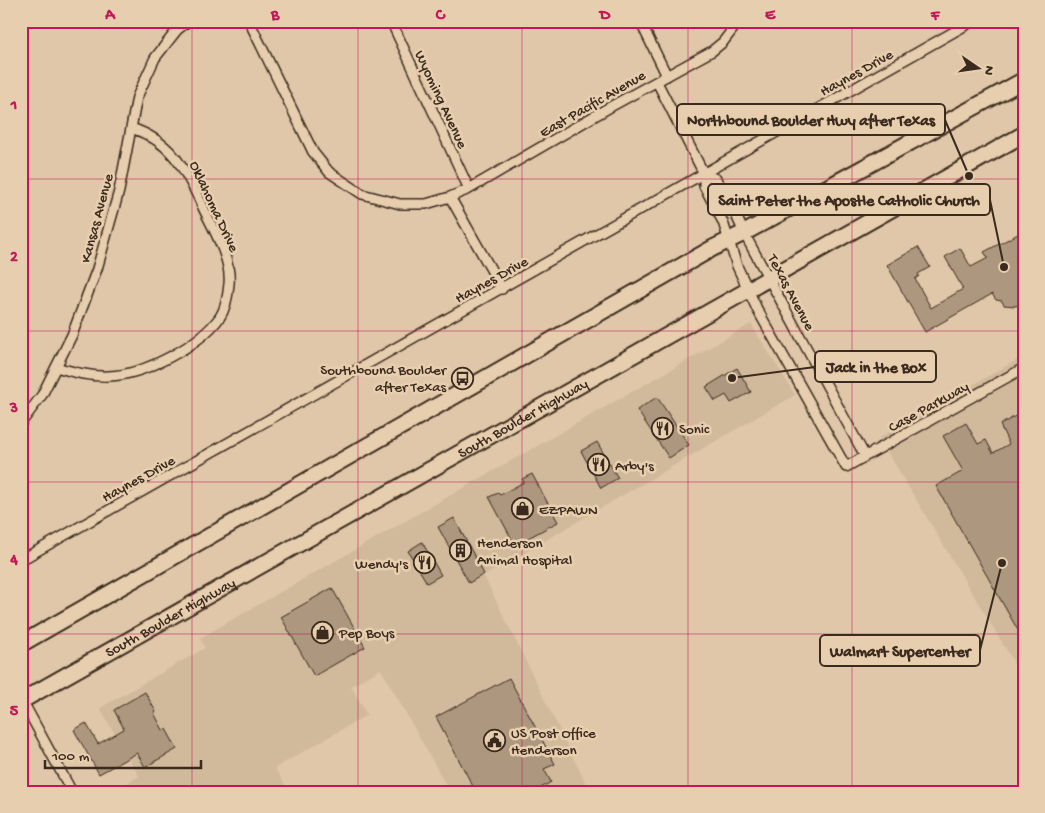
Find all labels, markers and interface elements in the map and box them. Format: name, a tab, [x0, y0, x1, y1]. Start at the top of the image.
text: A	[104, 7, 116, 26]
text: B	[270, 7, 280, 26]
text: C	[435, 7, 446, 26]
text: D	[598, 7, 611, 26]
text: E	[765, 7, 776, 26]
text: F	[930, 7, 941, 26]
north arrow	[952, 42, 1002, 92]
street label: Haynes Drive	[817, 46, 897, 101]
street label: Wyoming Avenue	[410, 48, 471, 152]
text: N	[979, 64, 998, 77]
street label: East Pacific Avenue	[537, 67, 649, 142]
text: 1	[10, 97, 17, 116]
callout: Northbound Boulder Hwy after Texas	[677, 104, 945, 135]
text: Northbound Boulder Hwy after Texas	[687, 112, 936, 132]
street label: Oklahoma Drive	[184, 158, 242, 255]
street label: Kansas Avenue	[77, 172, 119, 265]
callout: Saint Peter the Apostle Catholic Church	[708, 184, 990, 215]
text: Saint Peter the Apostle Catholic Church	[718, 193, 980, 212]
text: 2	[10, 249, 18, 268]
street label: Texas Avenue	[762, 251, 818, 334]
street label: Haynes Drive	[452, 253, 532, 308]
callout: Jack in the Box	[815, 351, 936, 382]
text: Jack in the Box	[825, 360, 927, 379]
place label: Southbound Boulder after Texas	[320, 362, 448, 397]
bus stop icon: Southbound Boulder after Texas	[450, 366, 474, 390]
street label: South Boulder Highway	[455, 375, 592, 463]
street label: Case Parkway	[886, 378, 973, 437]
text: 3	[9, 400, 18, 419]
restaurant icon: Sonic	[651, 416, 675, 440]
place label: Sonic	[679, 421, 710, 439]
street label: Haynes Drive	[99, 452, 179, 507]
restaurant icon: Arby's	[587, 453, 611, 477]
place label: Arby's	[615, 458, 654, 476]
shop icon: EZPAWN	[511, 497, 535, 521]
place label: EZPAWN	[539, 502, 598, 520]
place label: Henderson Animal Hospital	[477, 535, 572, 570]
building icon: Henderson Animal Hospital	[449, 539, 473, 563]
restaurant icon: Wendy's	[412, 551, 436, 575]
text: 4	[9, 552, 18, 571]
place label: Wendy's	[355, 556, 408, 574]
street label: South Boulder Highway	[103, 574, 240, 662]
shop icon: Pep Boys	[311, 620, 335, 644]
place label: Pep Boys	[338, 625, 395, 643]
callout: Walmart Supercenter	[820, 635, 980, 666]
text: Walmart Supercenter	[829, 644, 973, 663]
text: 5	[10, 703, 19, 722]
place label: US Post Office Henderson	[511, 725, 596, 760]
public building icon: US Post Office Henderson	[483, 729, 507, 753]
scale bar	[45, 738, 201, 770]
text: 100 m	[51, 748, 90, 766]

